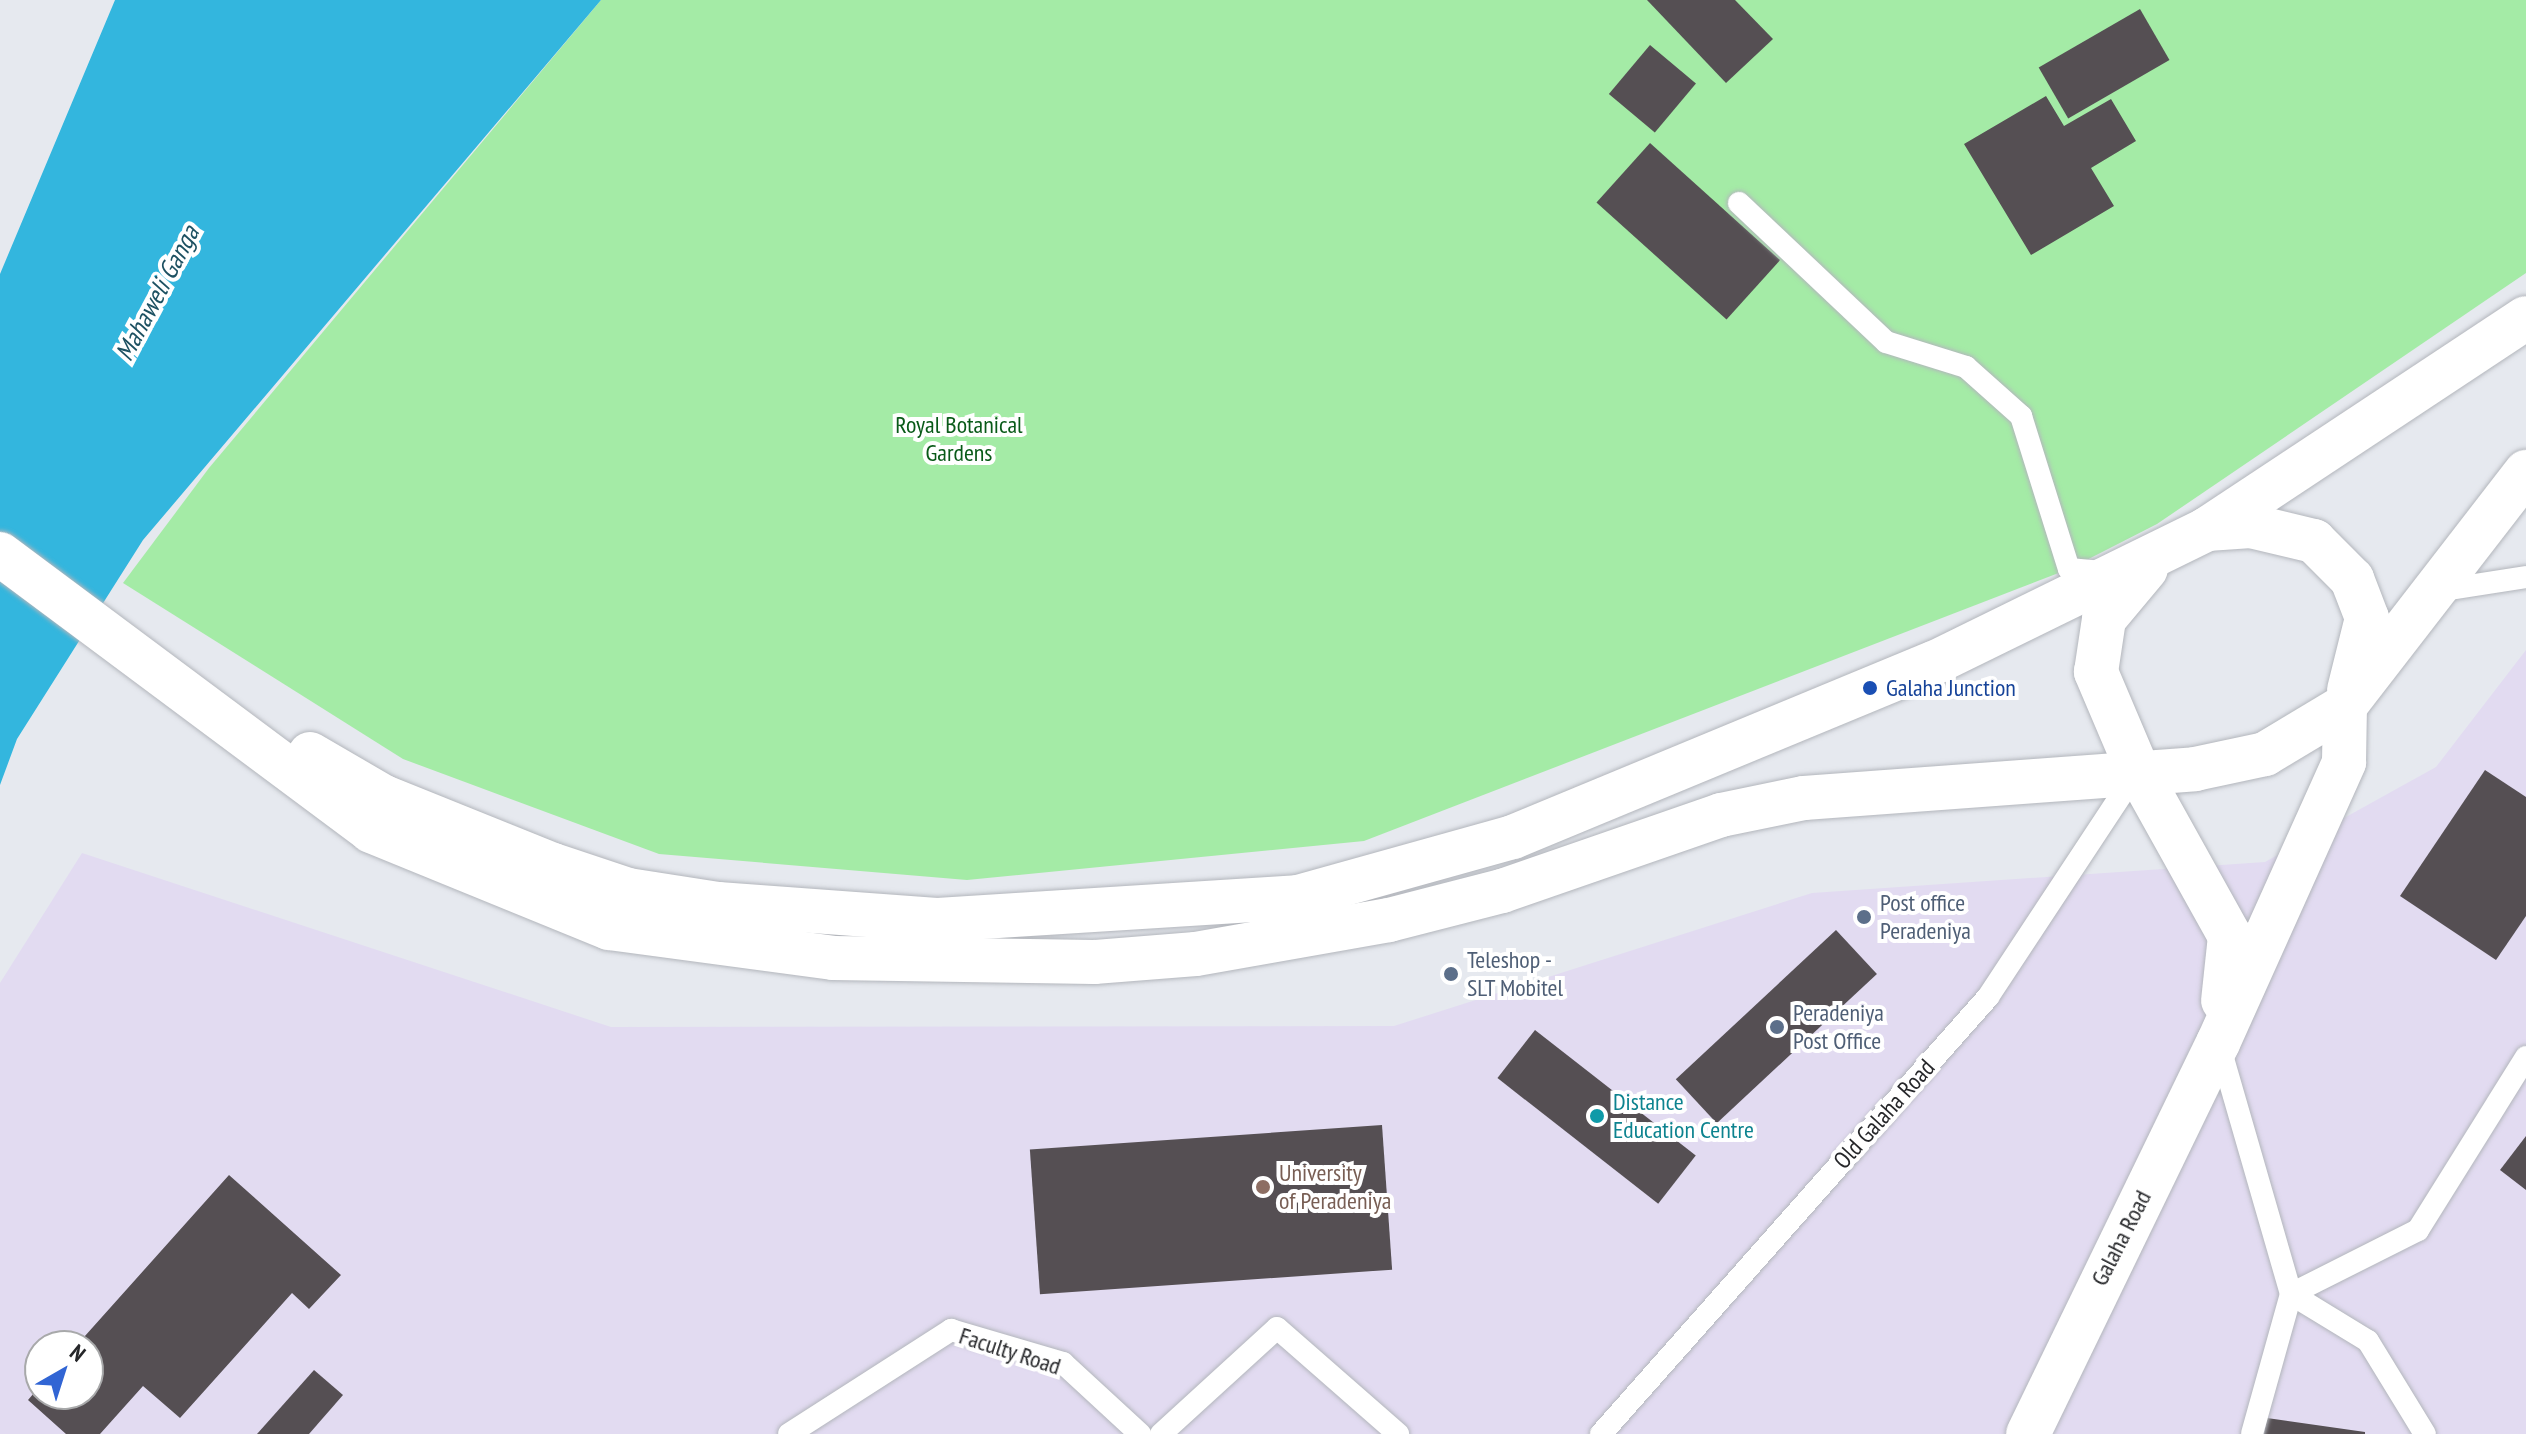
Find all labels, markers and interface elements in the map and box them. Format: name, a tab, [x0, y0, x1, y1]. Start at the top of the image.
water label: Mahaweli Ganga	[108, 220, 206, 366]
park label: Royal Botanical Gardens	[895, 411, 1023, 467]
place label: Galaha Junction	[1886, 674, 2016, 702]
marker: Galaha Junction	[1861, 679, 1879, 697]
place label: Post office Peradeniya	[1880, 889, 1971, 945]
marker: Post office Peradeniya	[1855, 908, 1873, 926]
place label: Teleshop - SLT Mobitel	[1467, 946, 1564, 1002]
marker: Teleshop - SLT Mobitel	[1442, 965, 1460, 983]
place label: Peradeniya Post Office	[1793, 999, 1884, 1055]
marker: Peradeniya Post Office	[1768, 1018, 1786, 1036]
street label: Old Galaha Road	[1827, 1053, 1941, 1175]
place label: Distance Education Centre	[1613, 1088, 1754, 1144]
marker: Distance Education Centre	[1588, 1107, 1606, 1125]
place label: University of Peradeniya	[1279, 1159, 1391, 1215]
marker: University of Peradeniya	[1254, 1178, 1272, 1196]
street label: Galaha Road	[2085, 1186, 2157, 1290]
street label: Faculty Road	[955, 1321, 1065, 1381]
north arrow	[24, 1330, 104, 1410]
text: N	[64, 1338, 91, 1368]

